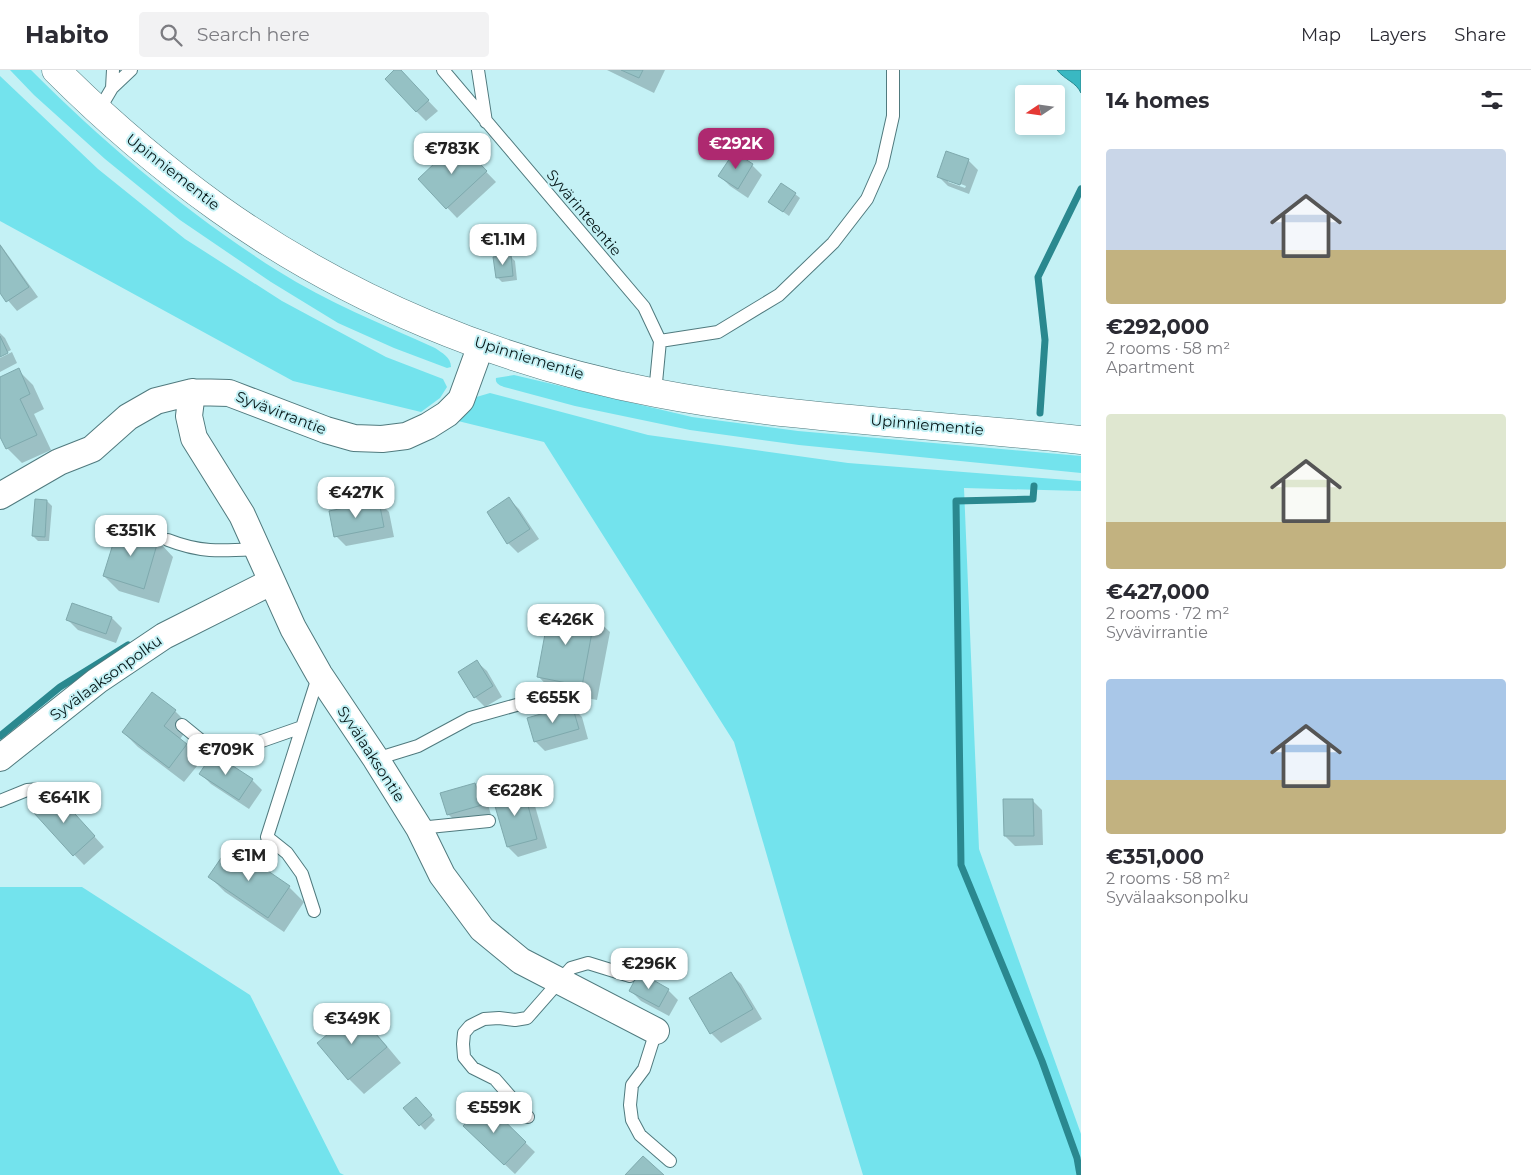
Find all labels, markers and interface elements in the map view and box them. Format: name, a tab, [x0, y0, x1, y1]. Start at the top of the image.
search box	[139, 12, 489, 57]
text: Habito	[25, 20, 109, 49]
icon: search	[157, 21, 185, 49]
text: Search here	[197, 23, 310, 46]
text: Map	[1301, 24, 1341, 46]
text: Layers	[1369, 24, 1426, 46]
text: Share	[1454, 24, 1506, 46]
north arrow	[1015, 85, 1065, 135]
map controls	[1015, 85, 1065, 135]
icon: filters	[1478, 86, 1506, 114]
text: 14 homes	[1106, 88, 1210, 113]
pin: €292K	[701, 128, 771, 170]
street label: Upinniementie	[123, 129, 224, 214]
pin: €783K	[417, 132, 487, 175]
text: €292K	[709, 134, 763, 153]
text: €783K	[425, 139, 479, 158]
street label: Syvärinteentie	[543, 165, 626, 260]
icon: home	[1261, 181, 1351, 271]
pin: €1.1M	[468, 224, 538, 266]
text: €1.1M	[481, 230, 525, 249]
text: €292,000	[1106, 314, 1209, 339]
street label: Upinniementie	[472, 332, 586, 383]
text: 2 rooms · 58 m²	[1106, 339, 1230, 358]
text: Apartment	[1106, 358, 1195, 377]
street label: Syvävirrantie	[233, 387, 329, 439]
street label: Upinniementie	[870, 410, 985, 439]
icon: home	[1261, 446, 1351, 536]
pin: €427K	[321, 476, 391, 519]
text: €427K	[329, 483, 383, 502]
pin: €351K	[96, 514, 166, 557]
text: €351K	[106, 521, 156, 540]
text: €427,000	[1106, 579, 1210, 604]
pin: €426K	[531, 604, 601, 646]
text: 2 rooms · 72 m²	[1106, 604, 1229, 623]
text: €426K	[538, 610, 594, 629]
text: Syvävirrantie	[1106, 623, 1208, 642]
street label: Syvälaaksonpolku	[46, 631, 165, 725]
pin: €655K	[518, 682, 588, 724]
text: €655K	[526, 688, 580, 707]
street label: Syvälaaksontie	[333, 702, 409, 805]
icon: home	[1261, 711, 1351, 801]
pin: €709K	[191, 734, 261, 776]
text: €709K	[198, 740, 254, 759]
pin: €628K	[480, 774, 550, 817]
text: €628K	[488, 781, 542, 800]
pin: €641K	[29, 782, 99, 824]
text: €641K	[38, 788, 90, 807]
pin: €1M	[225, 840, 273, 882]
text: €351,000	[1106, 844, 1204, 869]
text: €1M	[232, 846, 266, 865]
text: 2 rooms · 58 m²	[1106, 869, 1230, 888]
text: Syvälaaksonpolku	[1106, 888, 1249, 907]
pin: €296K	[614, 948, 684, 990]
text: €296K	[622, 954, 676, 973]
pin: €349K	[317, 1002, 387, 1045]
text: €349K	[324, 1009, 380, 1028]
pin: €559K	[459, 1092, 529, 1134]
text: €559K	[467, 1098, 521, 1117]

